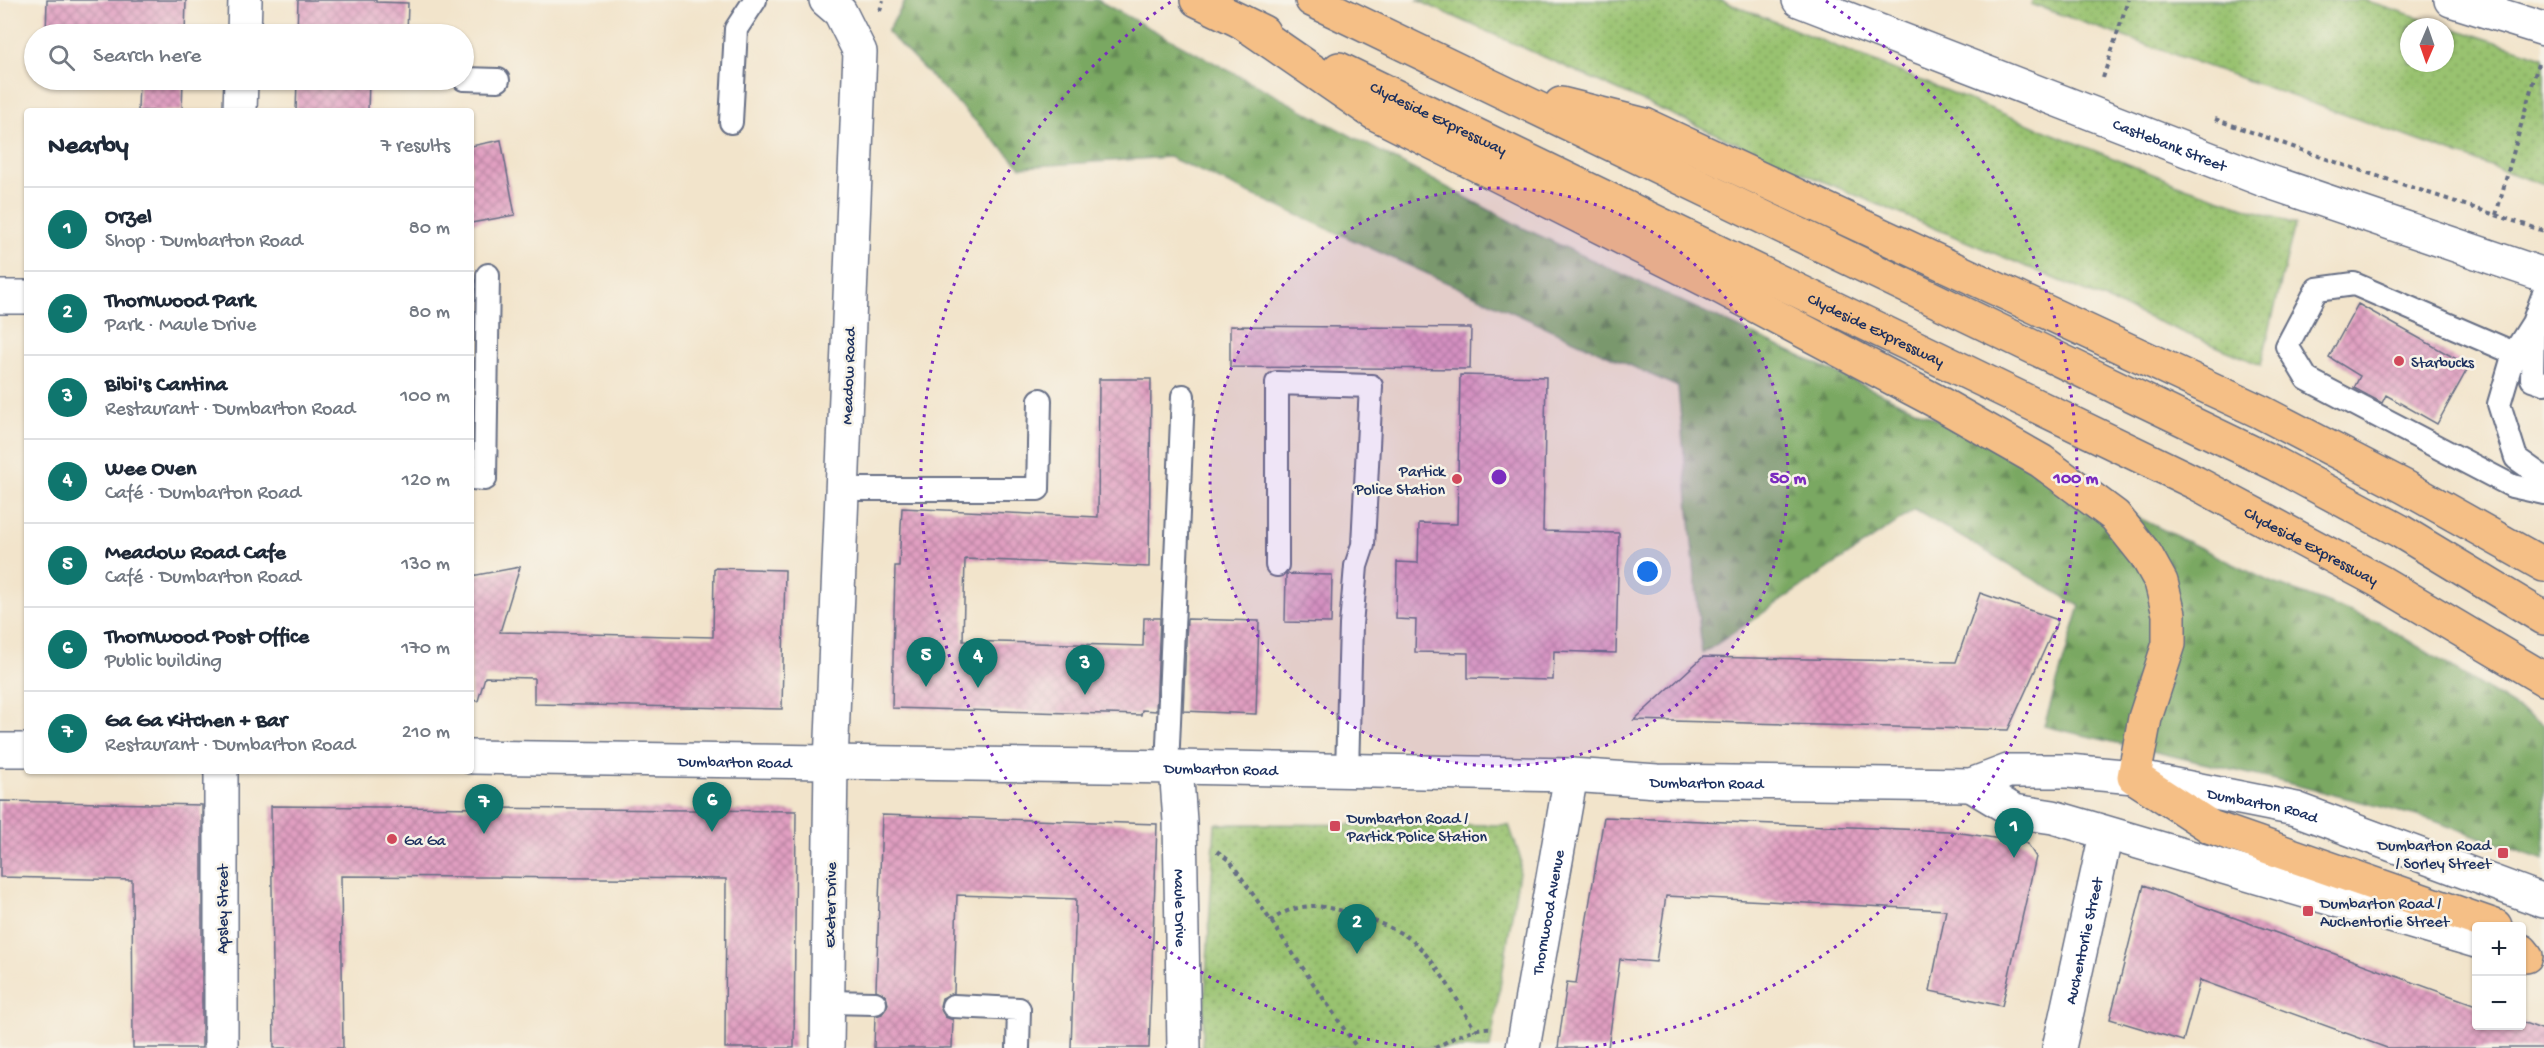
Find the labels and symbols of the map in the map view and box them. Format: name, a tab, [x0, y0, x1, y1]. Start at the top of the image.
north arrow	[2400, 18, 2454, 72]
street label: Clydeside Expressway	[1366, 79, 1509, 162]
street label: Castlebank Street	[2109, 116, 2230, 178]
street label: Clydeside Expressway	[1804, 291, 1947, 373]
street label: Meadow Road	[839, 326, 862, 425]
marker: Starbucks	[2392, 354, 2406, 368]
place label: Starbucks	[2411, 355, 2475, 374]
place label: Partick Police Station	[1354, 464, 1447, 501]
centre of rings	[1489, 467, 1509, 487]
text: 50 m	[1770, 469, 1807, 490]
text: 100 m	[2053, 469, 2099, 490]
marker: Partick Police Station	[1450, 472, 1464, 486]
street label: Clydeside Expressway	[2240, 504, 2381, 592]
your location	[1633, 557, 1662, 586]
pin: 5	[906, 638, 946, 687]
pin: 4	[958, 638, 998, 688]
pin: 3	[1066, 646, 1104, 695]
street label: Dumbarton Road	[677, 754, 793, 775]
street label: Dumbarton Road	[1163, 761, 1279, 782]
street label: Dumbarton Road	[1648, 774, 1765, 795]
pin: 6	[692, 782, 732, 832]
pin: 7	[464, 784, 504, 834]
street label: Dumbarton Road	[2204, 785, 2322, 830]
pin: 1	[1994, 808, 2034, 858]
place label: Dumbarton Road / Partick Police Station	[1346, 811, 1487, 848]
marker: Dumbarton Road / Partick Police Station	[1328, 819, 1342, 833]
marker: Ga Ga	[385, 832, 399, 846]
place label: Ga Ga	[404, 833, 447, 852]
place label: Dumbarton Road / Sorley Street	[2377, 838, 2493, 875]
marker: Dumbarton Road / Sorley Street	[2496, 846, 2510, 860]
street label: Thornwood Avenue	[1530, 848, 1571, 978]
street label: Exeter Drive	[822, 861, 843, 948]
street label: Apsley Street	[215, 863, 234, 954]
street label: Maule Drive	[1168, 869, 1188, 948]
street label: Auchentorlie Street	[2063, 875, 2109, 1006]
place label: Dumbarton Road / Auchentorlie Street	[2319, 896, 2451, 933]
pin: 2	[1338, 904, 1376, 954]
marker: Dumbarton Road / Auchentorlie Street	[2301, 904, 2315, 918]

